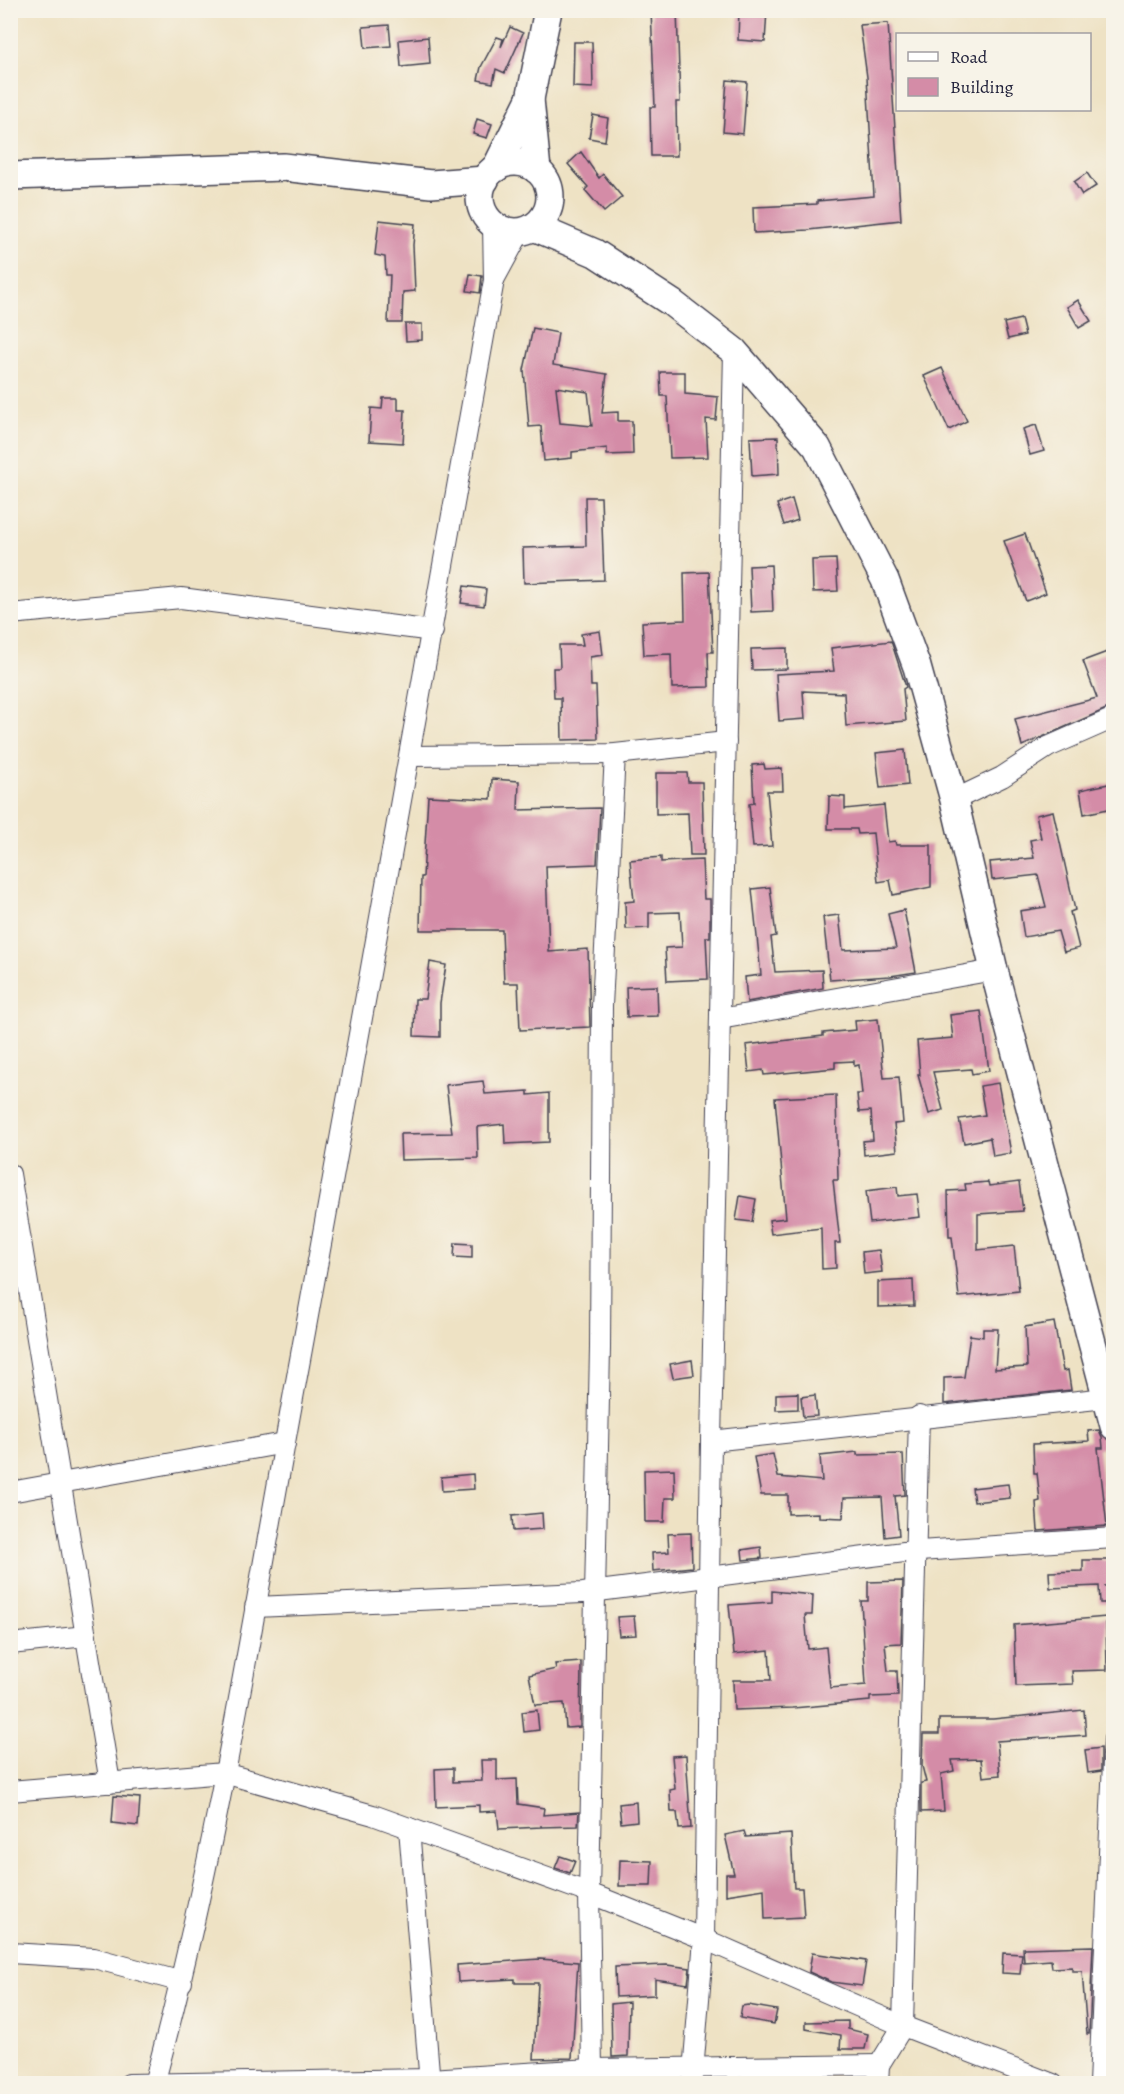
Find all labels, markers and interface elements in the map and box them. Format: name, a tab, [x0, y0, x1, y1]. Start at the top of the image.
legend	[896, 33, 1091, 111]
text: Road	[950, 45, 988, 69]
text: Building	[950, 75, 1014, 99]

